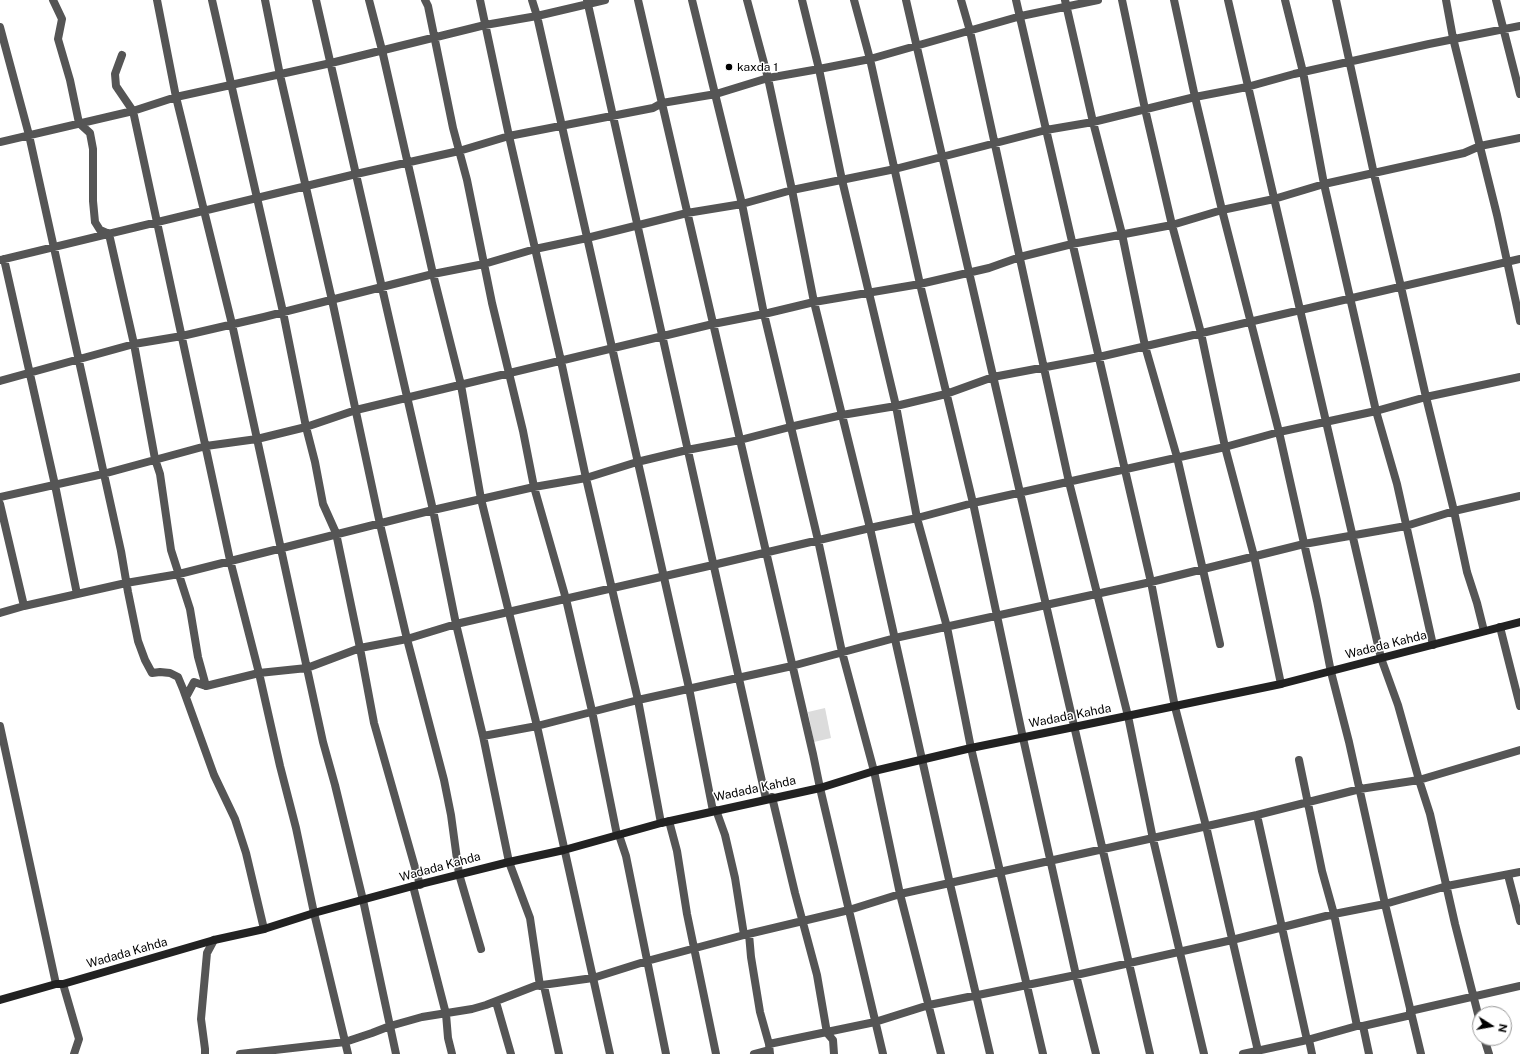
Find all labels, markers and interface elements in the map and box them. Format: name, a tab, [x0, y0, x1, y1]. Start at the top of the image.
place label: kaxda 1	[737, 60, 778, 74]
marker: kaxda 1	[724, 62, 734, 72]
street label: Wadada Kahda	[1344, 628, 1428, 662]
street label: Wadada Kahda	[1028, 701, 1112, 731]
street label: Wadada Kahda	[713, 773, 797, 805]
street label: Wadada Kahda	[398, 849, 482, 885]
street label: Wadada Kahda	[85, 935, 169, 971]
north arrow	[1472, 1006, 1512, 1046]
text: N	[1496, 1023, 1510, 1033]

